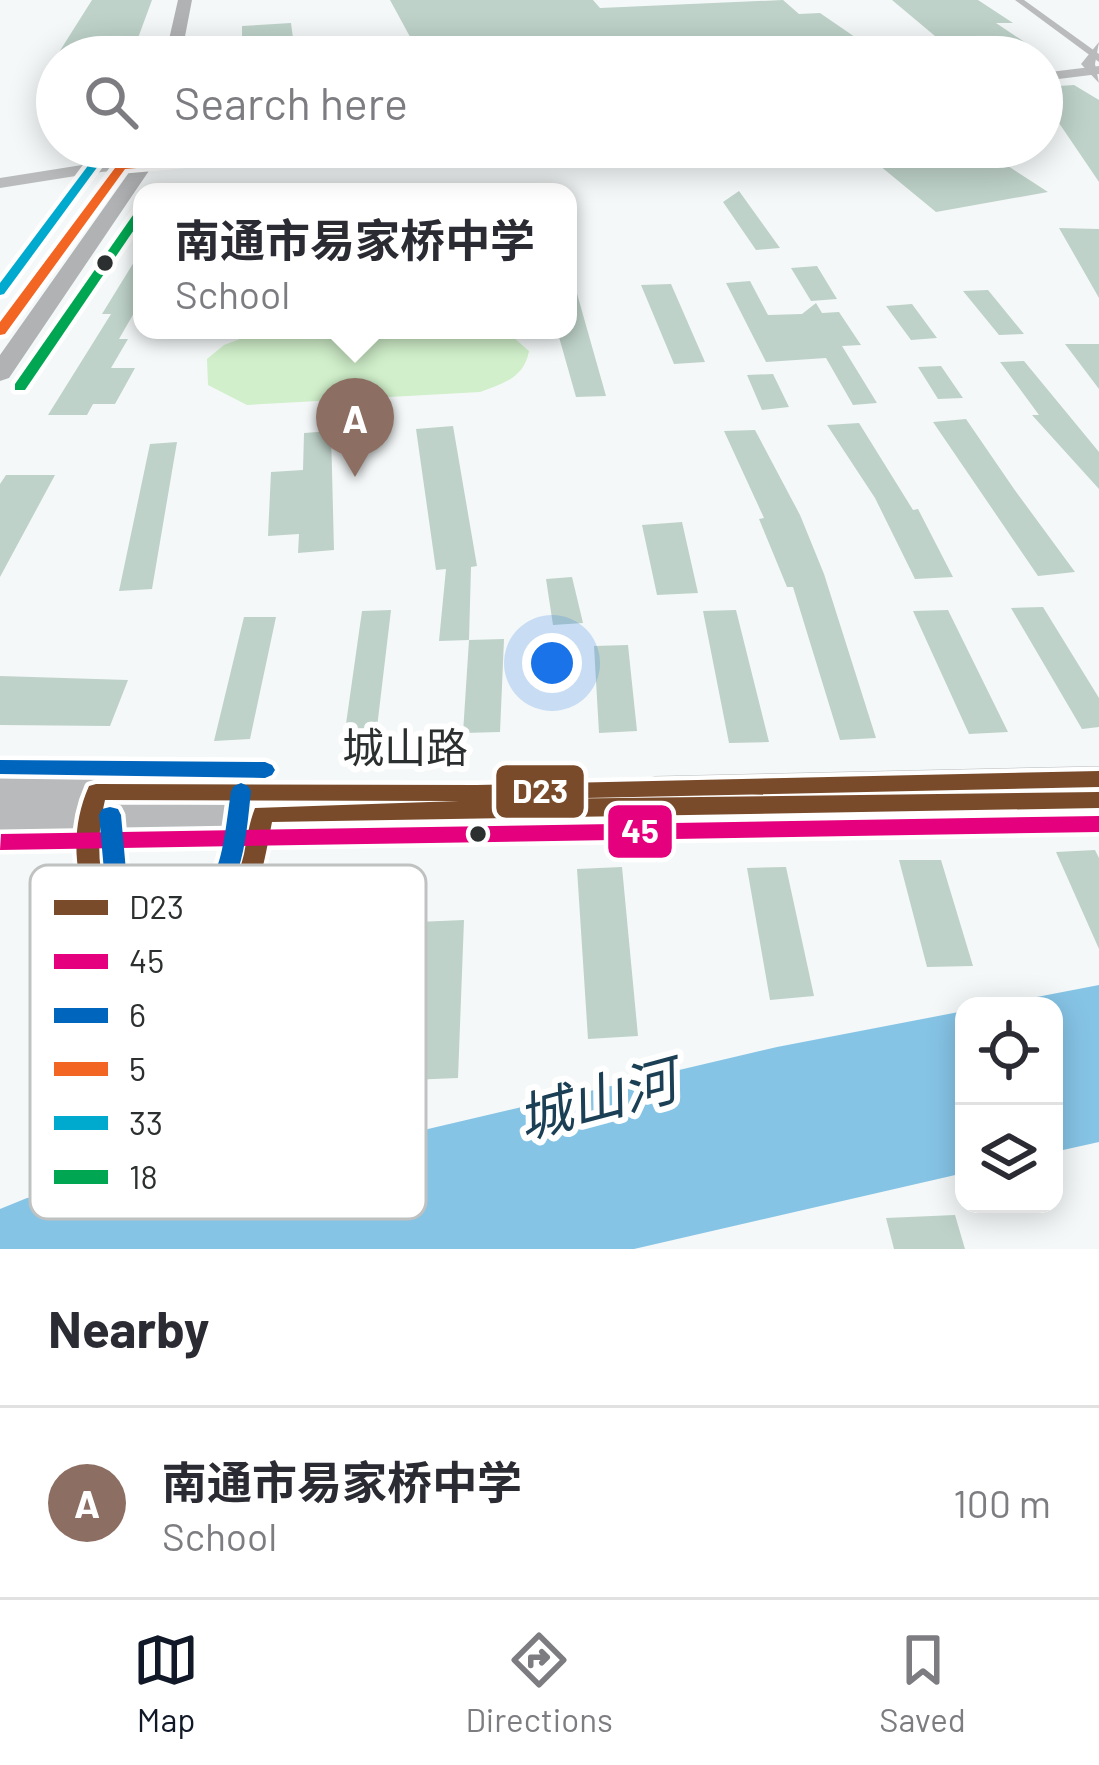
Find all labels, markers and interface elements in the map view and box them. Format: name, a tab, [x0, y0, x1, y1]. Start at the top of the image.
search box	[36, 36, 1063, 168]
icon: search	[78, 69, 144, 135]
text: Search here	[174, 75, 408, 129]
popup	[133, 183, 577, 339]
text: 南通市易家桥中学	[175, 212, 535, 266]
unlabelled marker	[94, 252, 116, 274]
text: School	[175, 270, 290, 317]
pin: A	[316, 378, 394, 477]
your location	[522, 633, 582, 693]
street label: 城山路	[342, 721, 468, 771]
line badge: D23	[494, 763, 586, 820]
text: D23	[512, 770, 568, 810]
line badge: 45	[606, 803, 674, 860]
text: 45	[621, 810, 659, 850]
unlabelled marker	[467, 823, 489, 845]
legend	[30, 865, 426, 1219]
text: D23	[129, 886, 184, 926]
text: 45	[129, 940, 164, 980]
text: 6	[129, 994, 146, 1034]
map controls	[955, 997, 1063, 1213]
button: locate	[955, 997, 1063, 1105]
water label: 城山河	[510, 1043, 692, 1150]
text: 5	[129, 1048, 146, 1088]
text: 33	[129, 1102, 163, 1142]
button: layers	[955, 1105, 1063, 1213]
text: 18	[129, 1156, 158, 1196]
text: Nearby	[48, 1297, 209, 1358]
text: 南通市易家桥中学	[162, 1454, 522, 1508]
text: A	[74, 1479, 100, 1526]
text: 100 m	[953, 1479, 1051, 1526]
text: School	[162, 1512, 277, 1559]
tab: Map	[133, 1627, 199, 1739]
tab: Directions	[465, 1627, 613, 1739]
tab: Saved	[879, 1627, 966, 1739]

